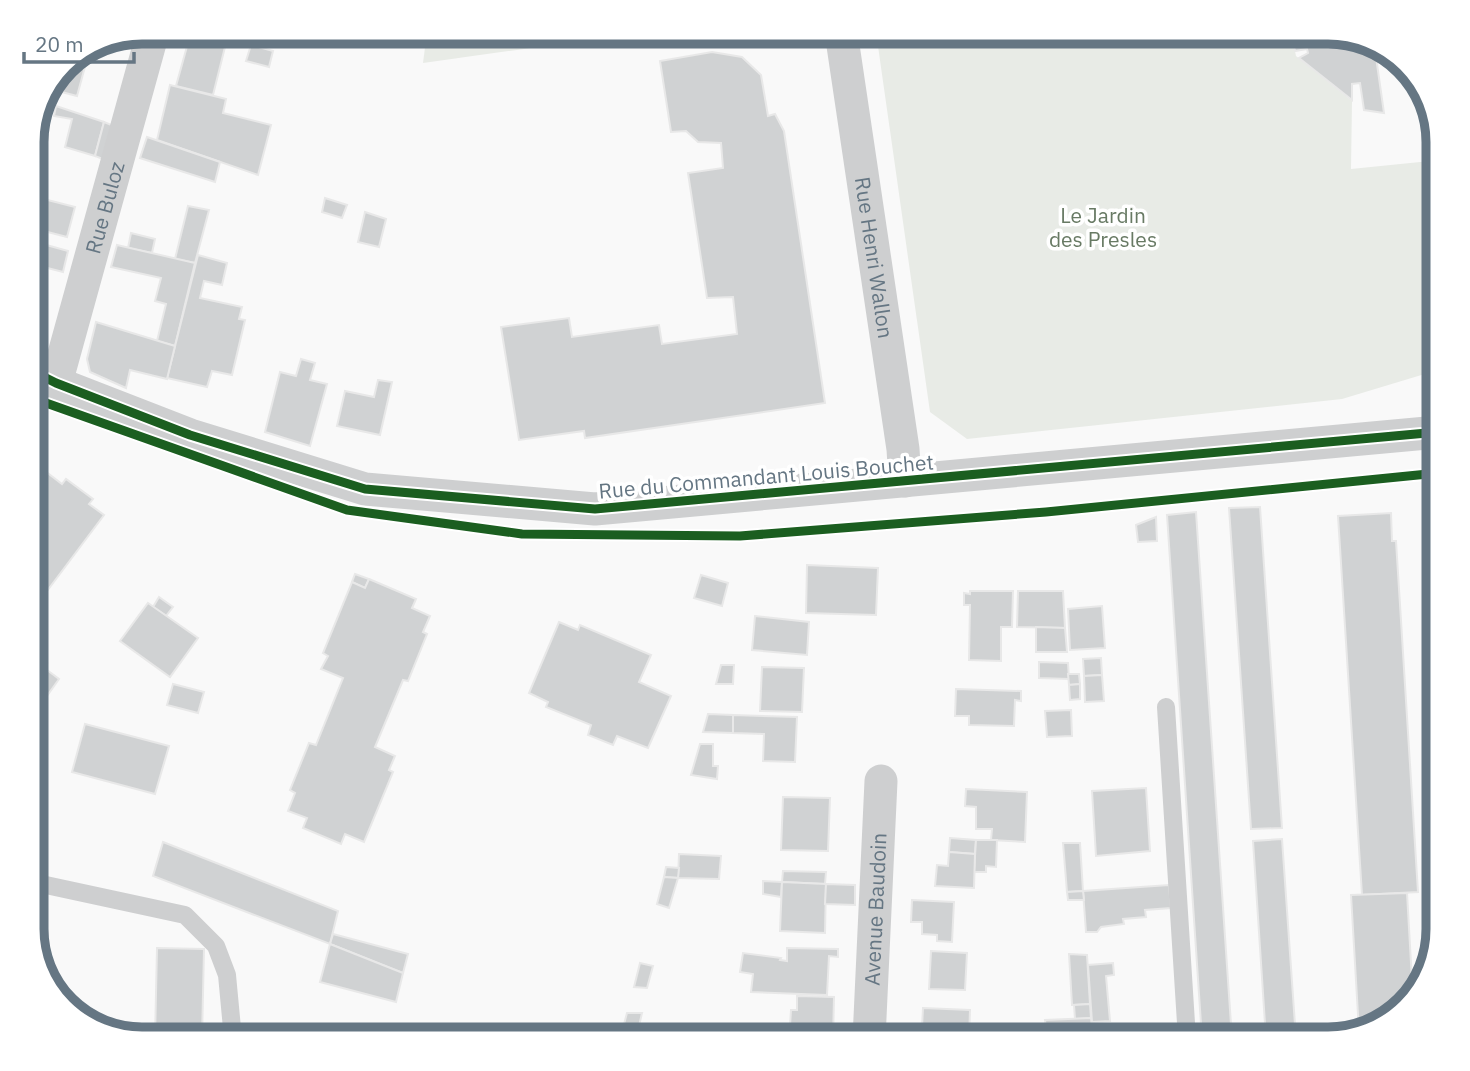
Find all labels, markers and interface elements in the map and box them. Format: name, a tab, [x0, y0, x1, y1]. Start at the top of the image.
scale bar	[24, 21, 135, 65]
text: 20 m	[35, 30, 84, 58]
street label: Rue Buloz	[78, 158, 131, 257]
street label: Rue Henri Wallon	[849, 175, 900, 340]
park label: Le Jardin des Presles	[1049, 201, 1157, 253]
street label: Rue du Commandant Louis Bouchet	[597, 447, 935, 505]
street label: Avenue Baudoin	[857, 832, 893, 986]

